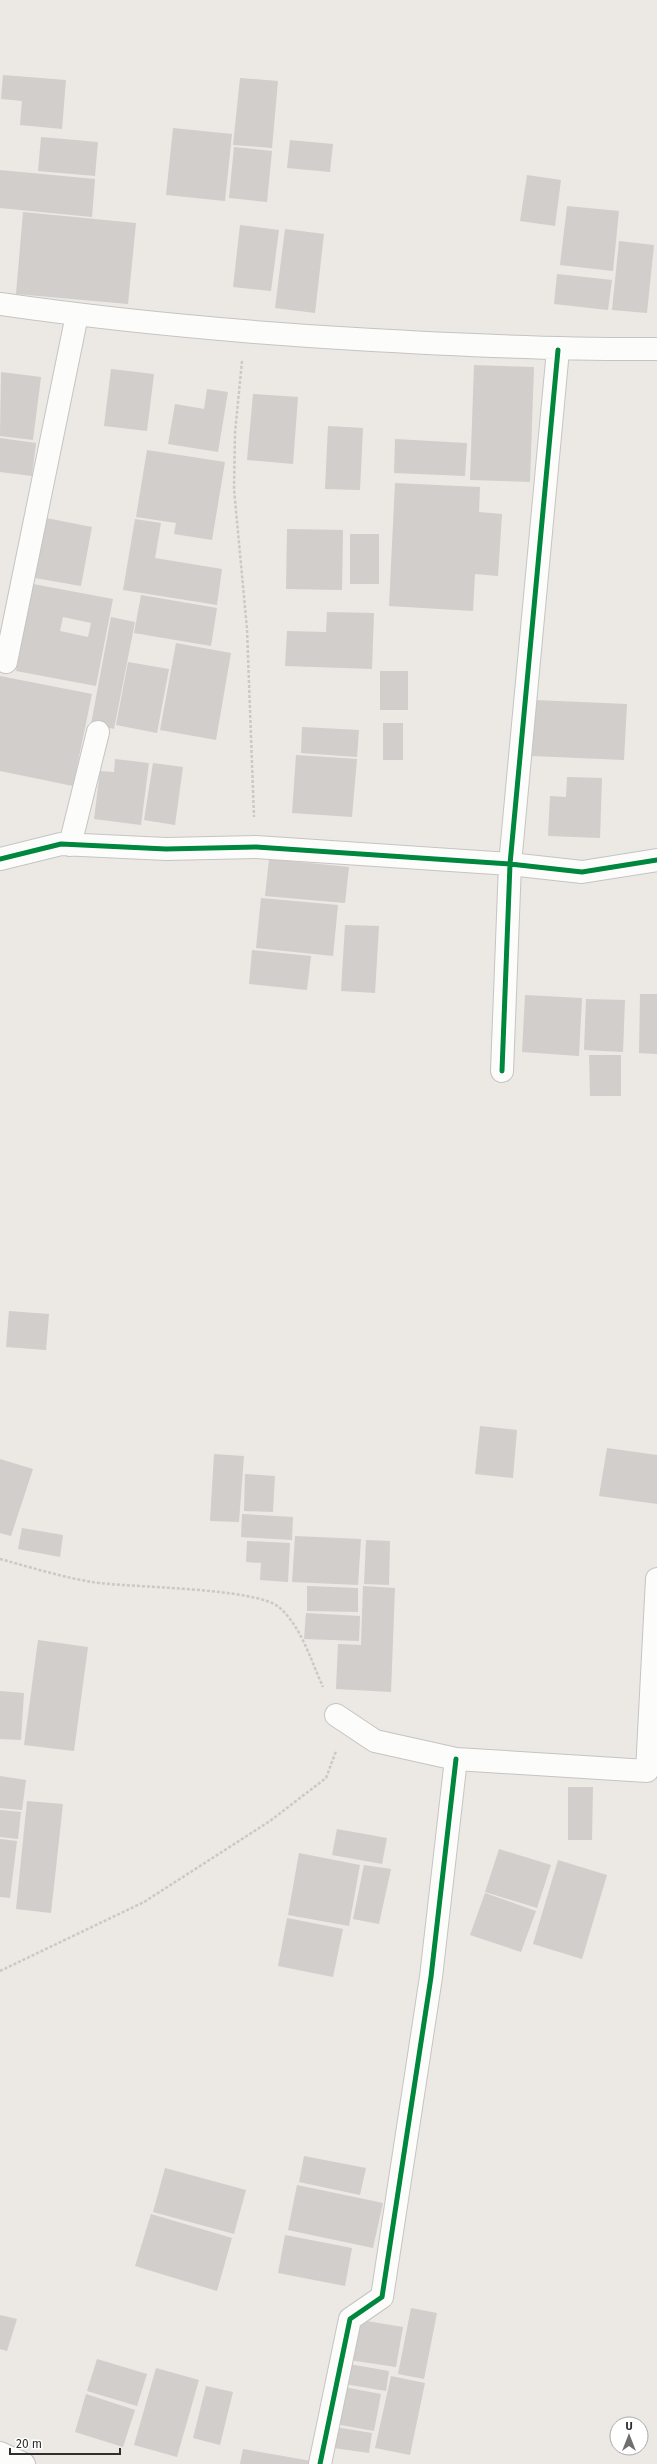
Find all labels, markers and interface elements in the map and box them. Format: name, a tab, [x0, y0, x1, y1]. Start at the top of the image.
north arrow	[609, 2416, 649, 2456]
text: U	[625, 2420, 633, 2433]
scale bar	[10, 2430, 120, 2456]
text: 20 m	[16, 2437, 42, 2451]

